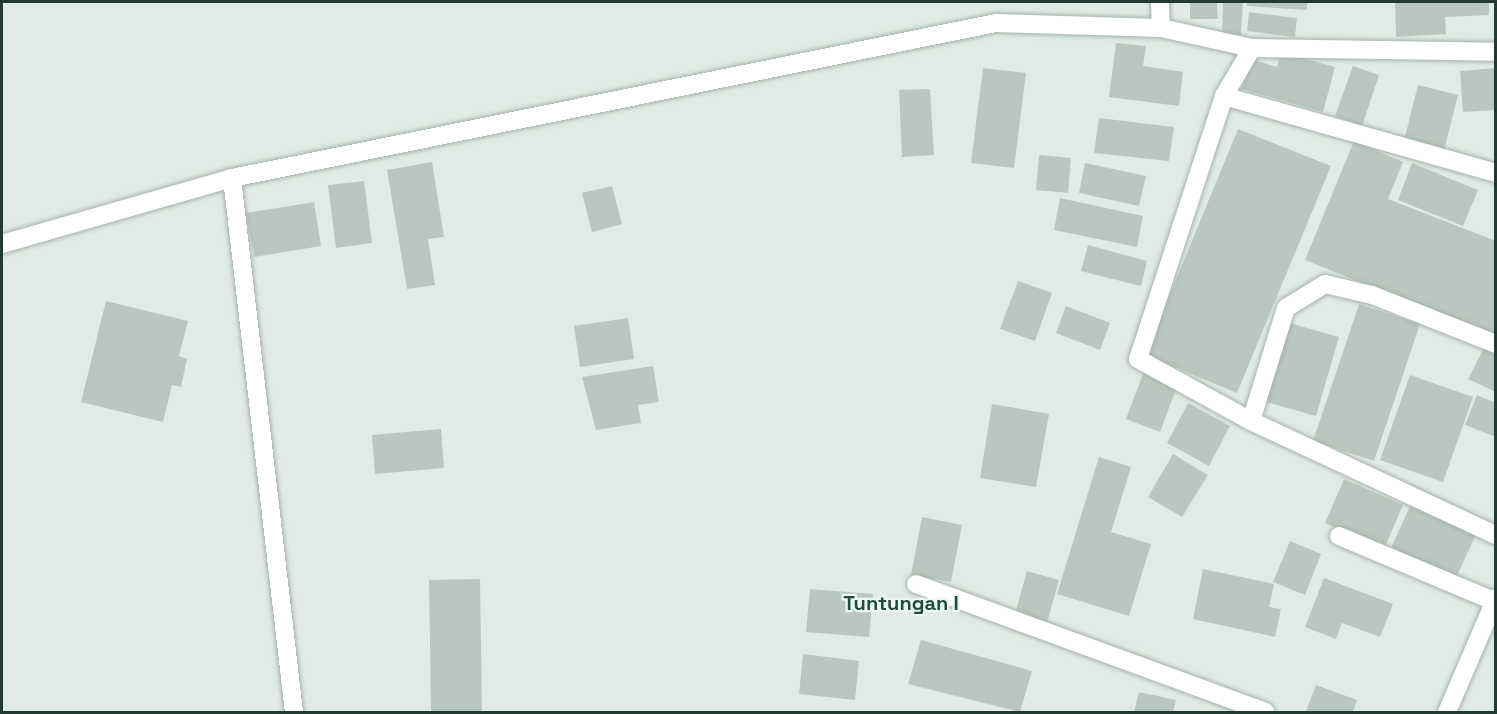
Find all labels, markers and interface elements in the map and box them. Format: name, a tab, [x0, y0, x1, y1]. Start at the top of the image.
district label: Tuntungan I	[843, 591, 959, 615]

